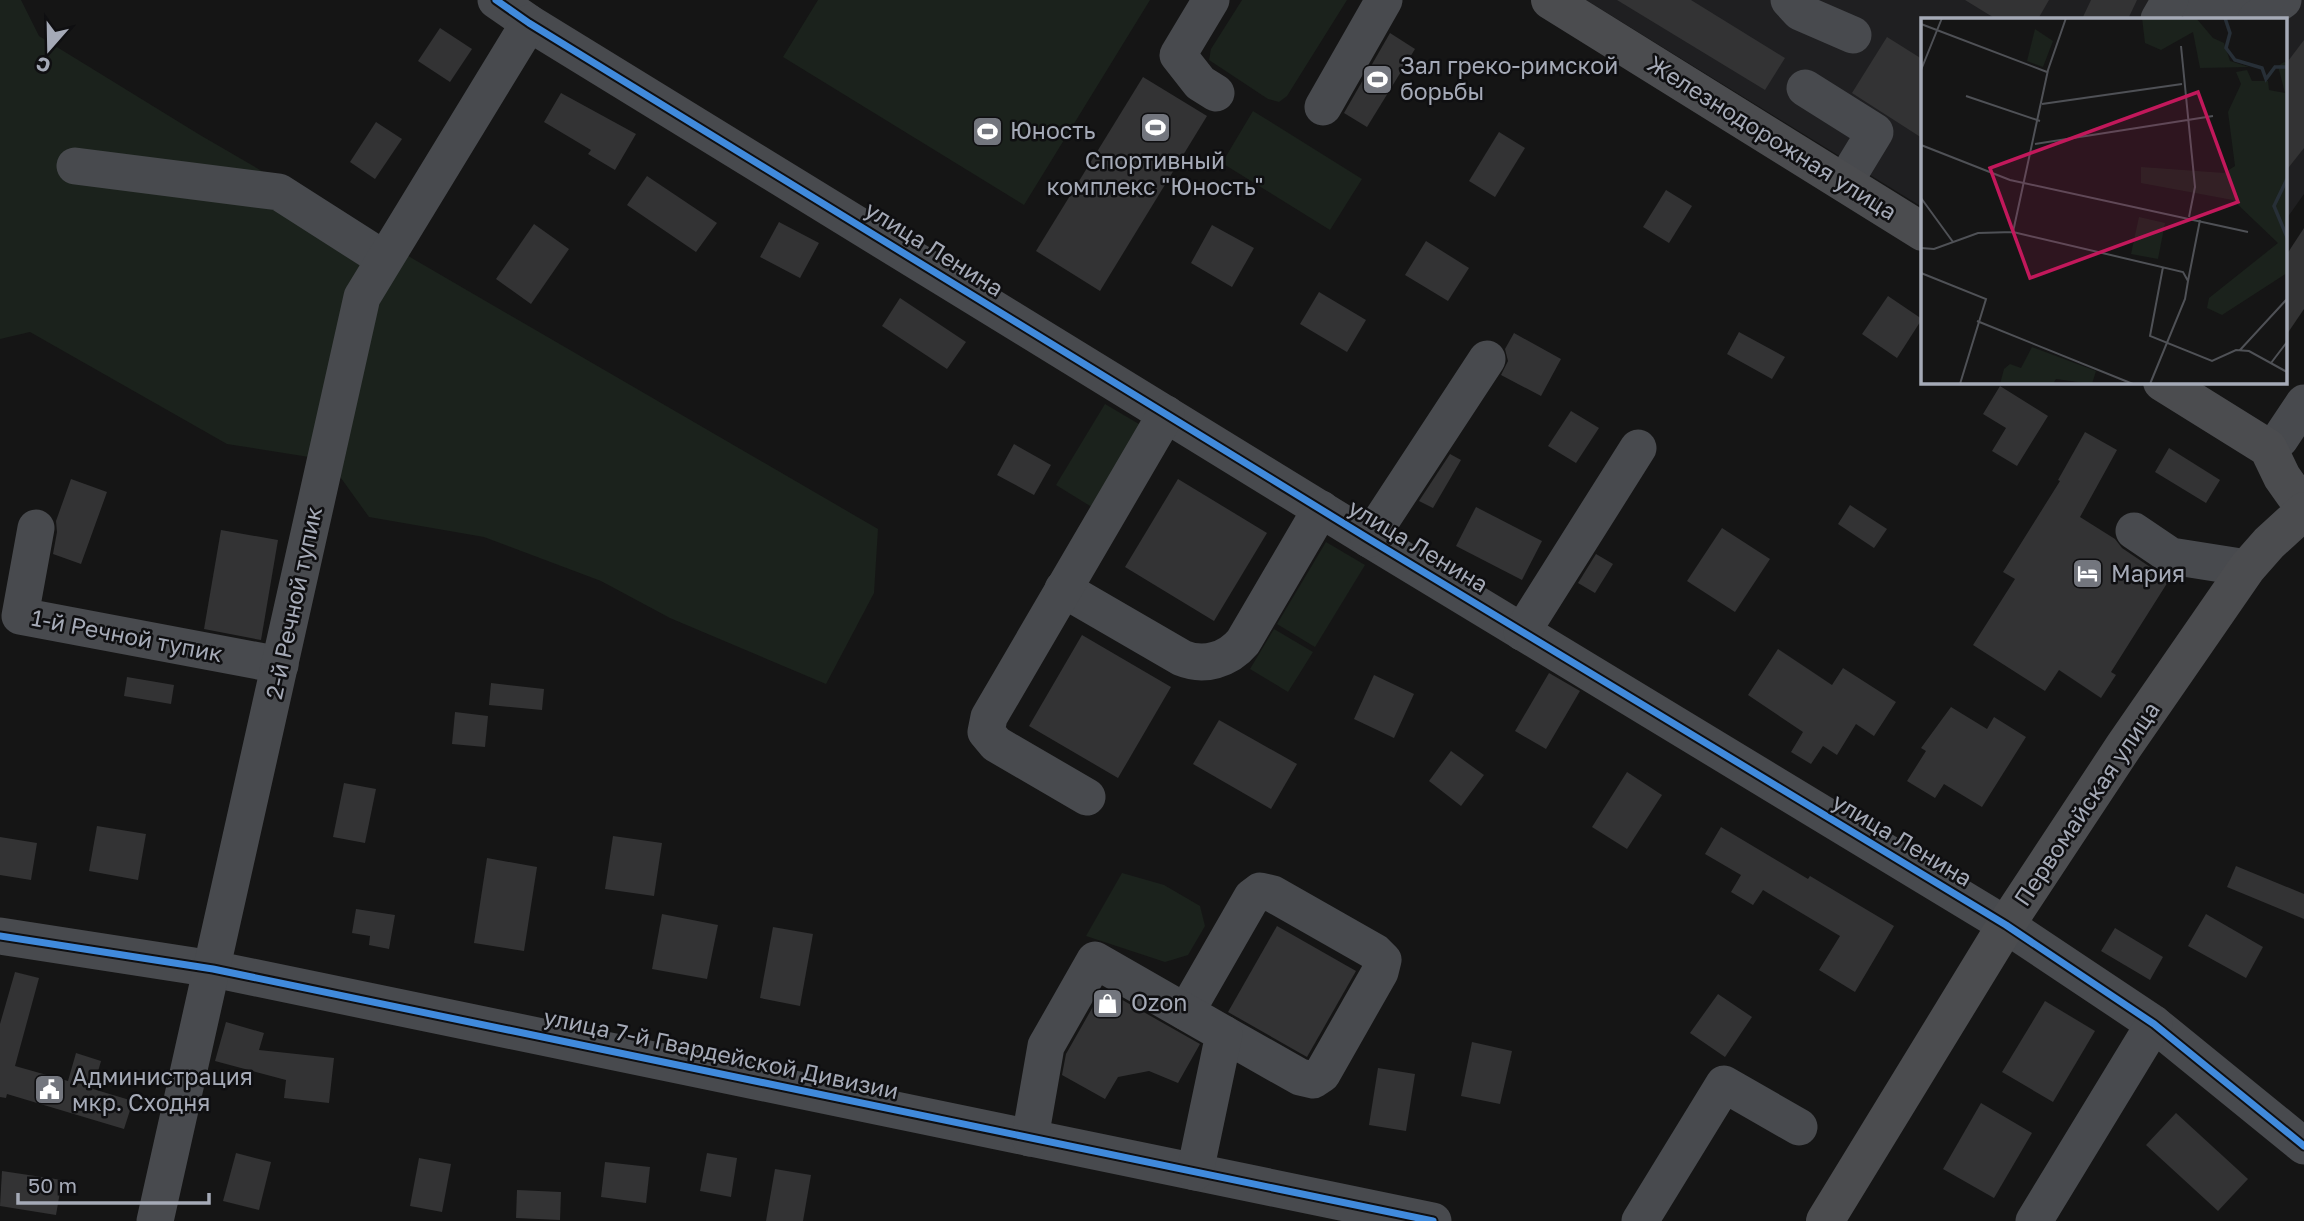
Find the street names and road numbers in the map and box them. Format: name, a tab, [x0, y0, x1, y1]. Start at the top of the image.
street label: Железнодорожная улица	[1643, 49, 1902, 225]
street label: улица Ленина	[860, 194, 1009, 302]
street label: улица Ленина	[1344, 492, 1493, 598]
street label: 2-й Речной тупик	[259, 504, 327, 702]
street label: 1-й Речной тупик	[29, 603, 225, 667]
street label: Первомайская улица	[2007, 696, 2165, 911]
street label: улица Ленина	[1828, 786, 1977, 892]
street label: улица 7-й Гвардейской Дивизии	[541, 1002, 901, 1104]

